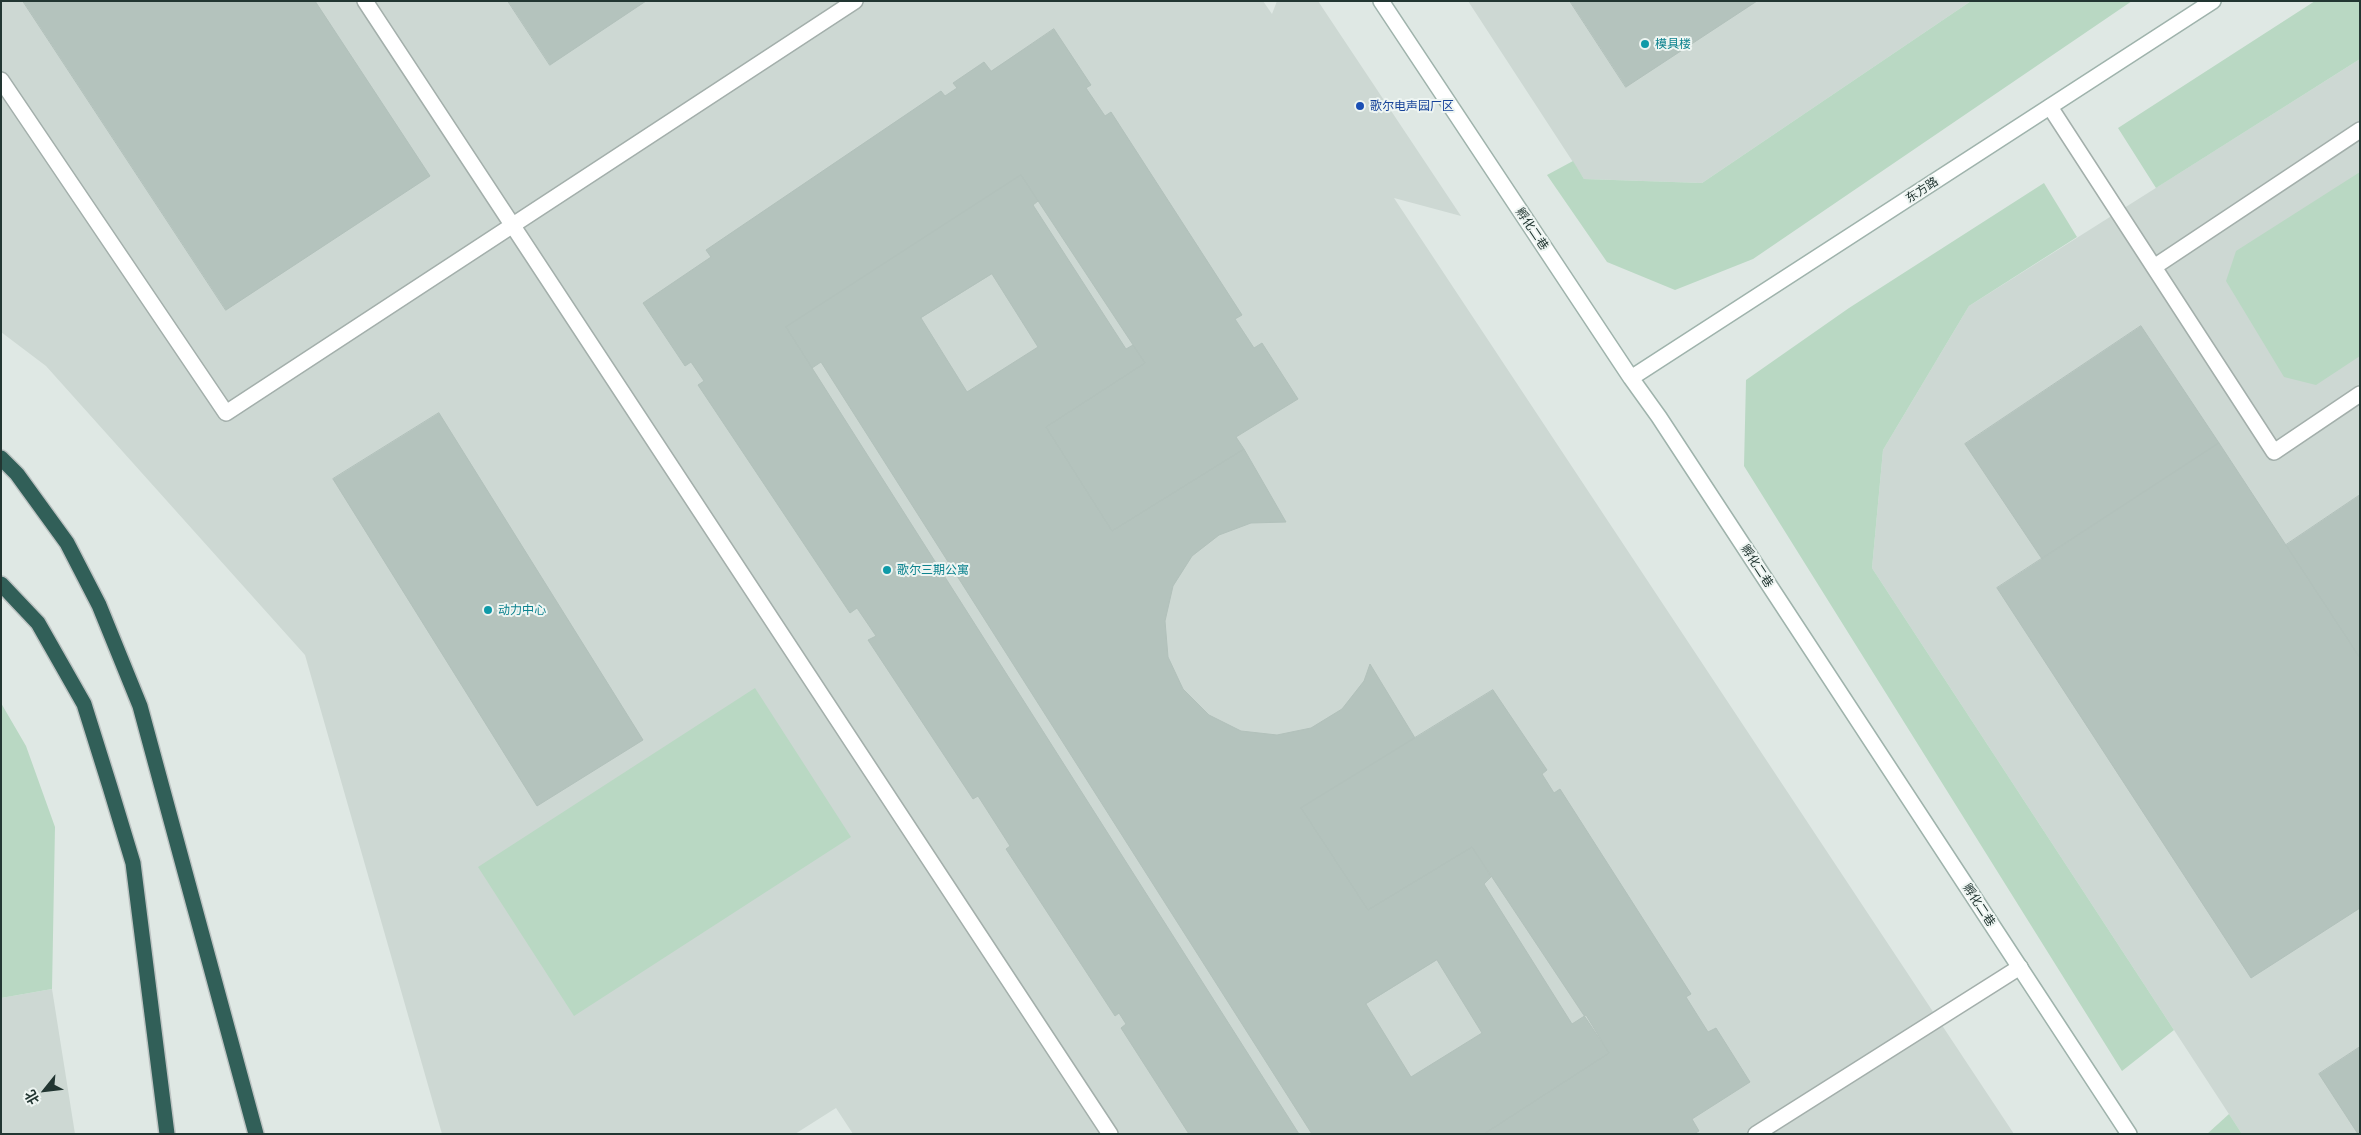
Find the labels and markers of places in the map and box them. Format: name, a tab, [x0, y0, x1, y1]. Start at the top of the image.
place label: 模具楼	[1655, 37, 1691, 51]
marker: 模具楼	[1639, 38, 1651, 50]
place label: 歌尔电声园厂区	[1370, 99, 1454, 113]
marker: 歌尔电声园厂区	[1354, 100, 1366, 112]
place label: 歌尔三期公寓	[897, 563, 969, 577]
marker: 歌尔三期公寓	[881, 564, 893, 576]
place label: 动力中心	[498, 603, 546, 617]
marker: 动力中心	[482, 604, 494, 616]

